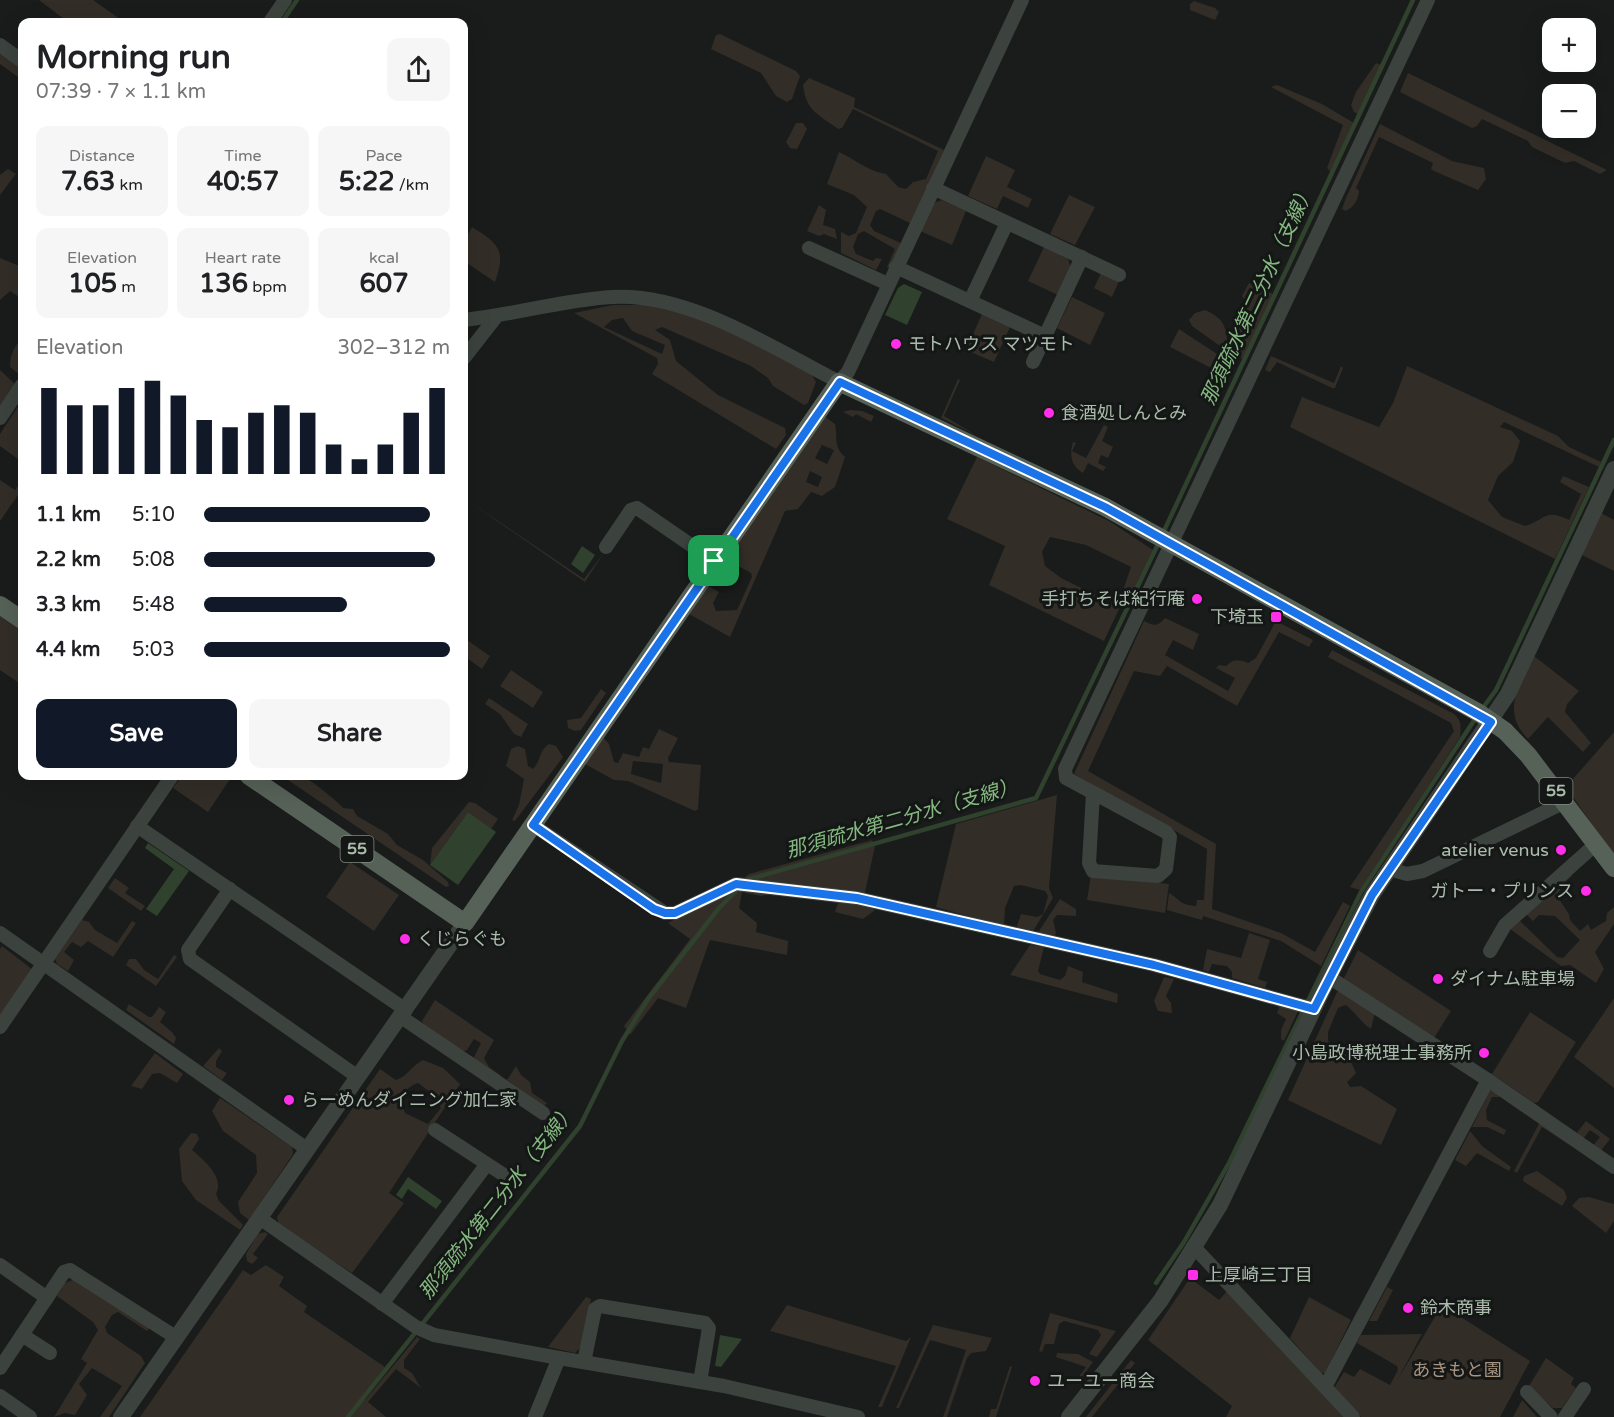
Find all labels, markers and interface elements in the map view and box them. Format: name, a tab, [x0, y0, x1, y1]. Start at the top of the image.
map controls	[1542, 18, 1596, 138]
button: +	[1542, 18, 1596, 72]
text: Morning run	[36, 38, 231, 77]
button: share	[387, 38, 450, 101]
text: 07:39 · 7 × 1.1 km	[36, 80, 206, 104]
button: −	[1542, 84, 1596, 138]
text: Distance	[69, 146, 135, 166]
text: Time	[224, 146, 262, 166]
text: Pace	[366, 146, 402, 166]
text: 7.63	[61, 166, 115, 197]
text: 40:57	[207, 166, 279, 197]
text: 5:22	[339, 166, 395, 197]
text: km	[115, 175, 143, 195]
text: /km	[395, 175, 429, 195]
water label: 那須疏水第二分水（支線）	[1196, 181, 1320, 409]
text: Elevation	[67, 248, 137, 268]
text: Heart rate	[205, 248, 281, 268]
text: kcal	[369, 248, 399, 268]
text: 105	[68, 268, 117, 299]
text: 136	[199, 268, 248, 299]
text: 607	[360, 268, 408, 299]
text: m	[117, 277, 136, 297]
text: bpm	[248, 277, 287, 297]
place label: モトハウス マツモト	[908, 333, 1075, 355]
text: Elevation	[36, 336, 123, 360]
text: 302–312 m	[337, 336, 450, 360]
marker: モトハウス マツモト	[889, 337, 903, 351]
place label: 食酒処しんとみ	[1061, 402, 1187, 424]
marker: 食酒処しんとみ	[1042, 406, 1056, 420]
text: 1.1 km	[36, 503, 101, 527]
text: 5:10	[132, 503, 175, 527]
pin	[688, 535, 739, 586]
icon: arrive	[697, 544, 730, 577]
text: 2.2 km	[36, 548, 101, 572]
text: 5:08	[132, 548, 175, 572]
place label: 手打ちそば紀行庵	[1041, 588, 1185, 610]
marker: 手打ちそば紀行庵	[1190, 592, 1204, 606]
text: 3.3 km	[36, 593, 101, 617]
text: 5:48	[132, 593, 175, 617]
place label: 下埼玉	[1210, 606, 1264, 628]
marker: 下埼玉	[1269, 610, 1283, 624]
text: 4.4 km	[36, 638, 100, 662]
text: 5:03	[132, 638, 175, 662]
button: Save	[36, 699, 237, 768]
button: Share	[249, 699, 450, 768]
water label: 那須疏水第二分水（支線）	[783, 774, 1021, 864]
road number: 55	[1540, 778, 1572, 804]
road number: 55	[340, 836, 374, 862]
place label: atelier venus	[1441, 839, 1549, 861]
marker: atelier venus	[1554, 843, 1568, 857]
place label: ガトー・プリンス	[1430, 880, 1574, 902]
marker: ガトー・プリンス	[1579, 884, 1593, 898]
place label: くじらぐも	[417, 928, 507, 950]
marker: くじらぐも	[398, 932, 412, 946]
place label: ダイナム駐車場	[1450, 968, 1575, 990]
marker: ダイナム駐車場	[1431, 972, 1445, 986]
place label: 小島政博税理士事務所	[1292, 1042, 1472, 1064]
marker: 小島政博税理士事務所	[1477, 1046, 1491, 1060]
place label: らーめんダイニング加仁家	[301, 1089, 517, 1111]
marker: らーめんダイニング加仁家	[282, 1093, 296, 1107]
water label: 那須疏水第二分水（支線）	[415, 1100, 581, 1304]
place label: 上厚崎三丁目	[1205, 1264, 1313, 1286]
marker: 上厚崎三丁目	[1186, 1268, 1200, 1282]
place label: 鈴木商事	[1420, 1297, 1492, 1319]
marker: 鈴木商事	[1401, 1301, 1415, 1315]
park label: あきもと園	[1412, 1359, 1502, 1381]
place label: ユーユー商会	[1047, 1370, 1155, 1392]
marker: ユーユー商会	[1028, 1374, 1042, 1388]

